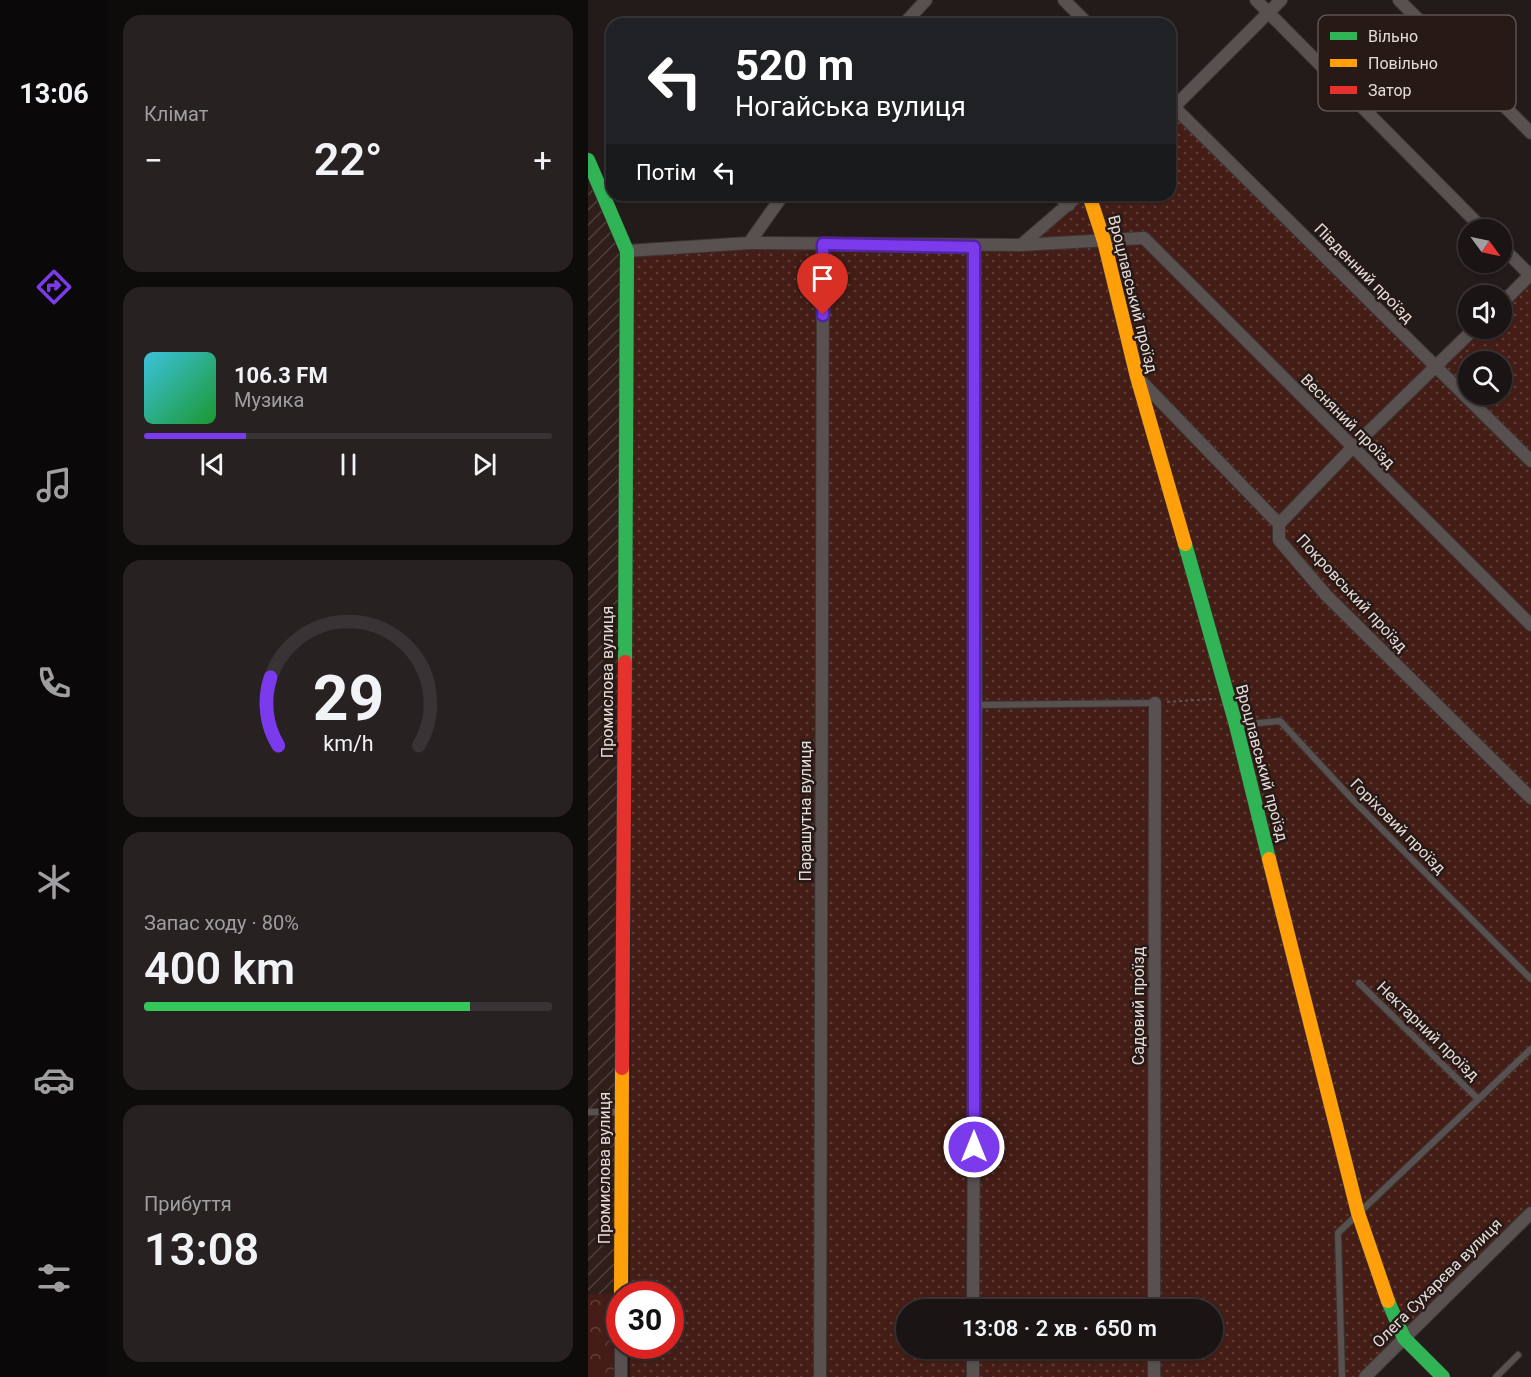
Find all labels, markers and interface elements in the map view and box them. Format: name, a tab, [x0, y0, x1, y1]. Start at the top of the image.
legend	[1318, 15, 1516, 111]
text: Вільно	[1368, 27, 1418, 46]
text: 520 m	[735, 41, 854, 90]
icon: left	[636, 42, 714, 120]
text: Повільно	[1368, 54, 1438, 73]
text: 13:06	[19, 78, 89, 110]
text: Затор	[1368, 81, 1412, 100]
text: Ногайська вулиця	[735, 91, 966, 123]
text: Клімат	[144, 102, 208, 126]
text: 22°	[314, 133, 382, 186]
text: −	[144, 141, 163, 180]
text: +	[533, 141, 552, 180]
icon: left	[708, 156, 741, 189]
text: Потім	[636, 160, 696, 185]
street label: Вроцлавський проїзд	[1104, 213, 1162, 375]
street label: Південний проїзд	[1310, 219, 1418, 327]
north arrow	[1458, 219, 1512, 273]
map controls	[1458, 219, 1512, 405]
pin	[797, 253, 848, 315]
icon: arrive	[806, 262, 839, 295]
icon: directions	[33, 266, 75, 308]
button: sound	[1458, 285, 1512, 339]
button: search	[1458, 351, 1512, 405]
text: 106.3 FM	[234, 363, 328, 388]
street label: Весняний проїзд	[1297, 370, 1399, 472]
text: Музика	[234, 388, 304, 412]
icon: previous	[196, 448, 229, 481]
icon: pause	[332, 448, 365, 481]
icon: next	[468, 448, 501, 481]
icon: music	[33, 464, 75, 506]
street label: Покровський проїзд	[1293, 530, 1412, 656]
street label: Промислова вулиця	[598, 606, 617, 758]
icon: phone	[33, 662, 75, 704]
text: 29	[312, 662, 384, 735]
street label: Вроцлавський проїзд	[1232, 682, 1292, 844]
text: km/h	[323, 731, 373, 756]
street label: Парашутна вулиця	[796, 740, 815, 882]
street label: Горіховий проїзд	[1346, 774, 1450, 878]
icon: climate	[33, 861, 75, 903]
text: Запас ходу · 80%	[144, 911, 299, 935]
text: 400 km	[144, 942, 295, 995]
street label: Садовий проїзд	[1129, 946, 1148, 1065]
street label: Нектарний проїзд	[1373, 977, 1483, 1085]
icon: car	[33, 1059, 75, 1101]
street label: Промислова вулиця	[595, 1092, 614, 1244]
position arrow	[942, 1115, 1006, 1179]
text: Прибуття	[144, 1192, 232, 1216]
street label: Олега Сухарєва вулиця	[1368, 1214, 1506, 1352]
text: 13:08	[144, 1223, 259, 1276]
icon: filters	[33, 1257, 75, 1299]
speed limit sign: 30	[606, 1281, 684, 1359]
text: 13:08 · 2 хв · 650 m	[962, 1316, 1157, 1341]

